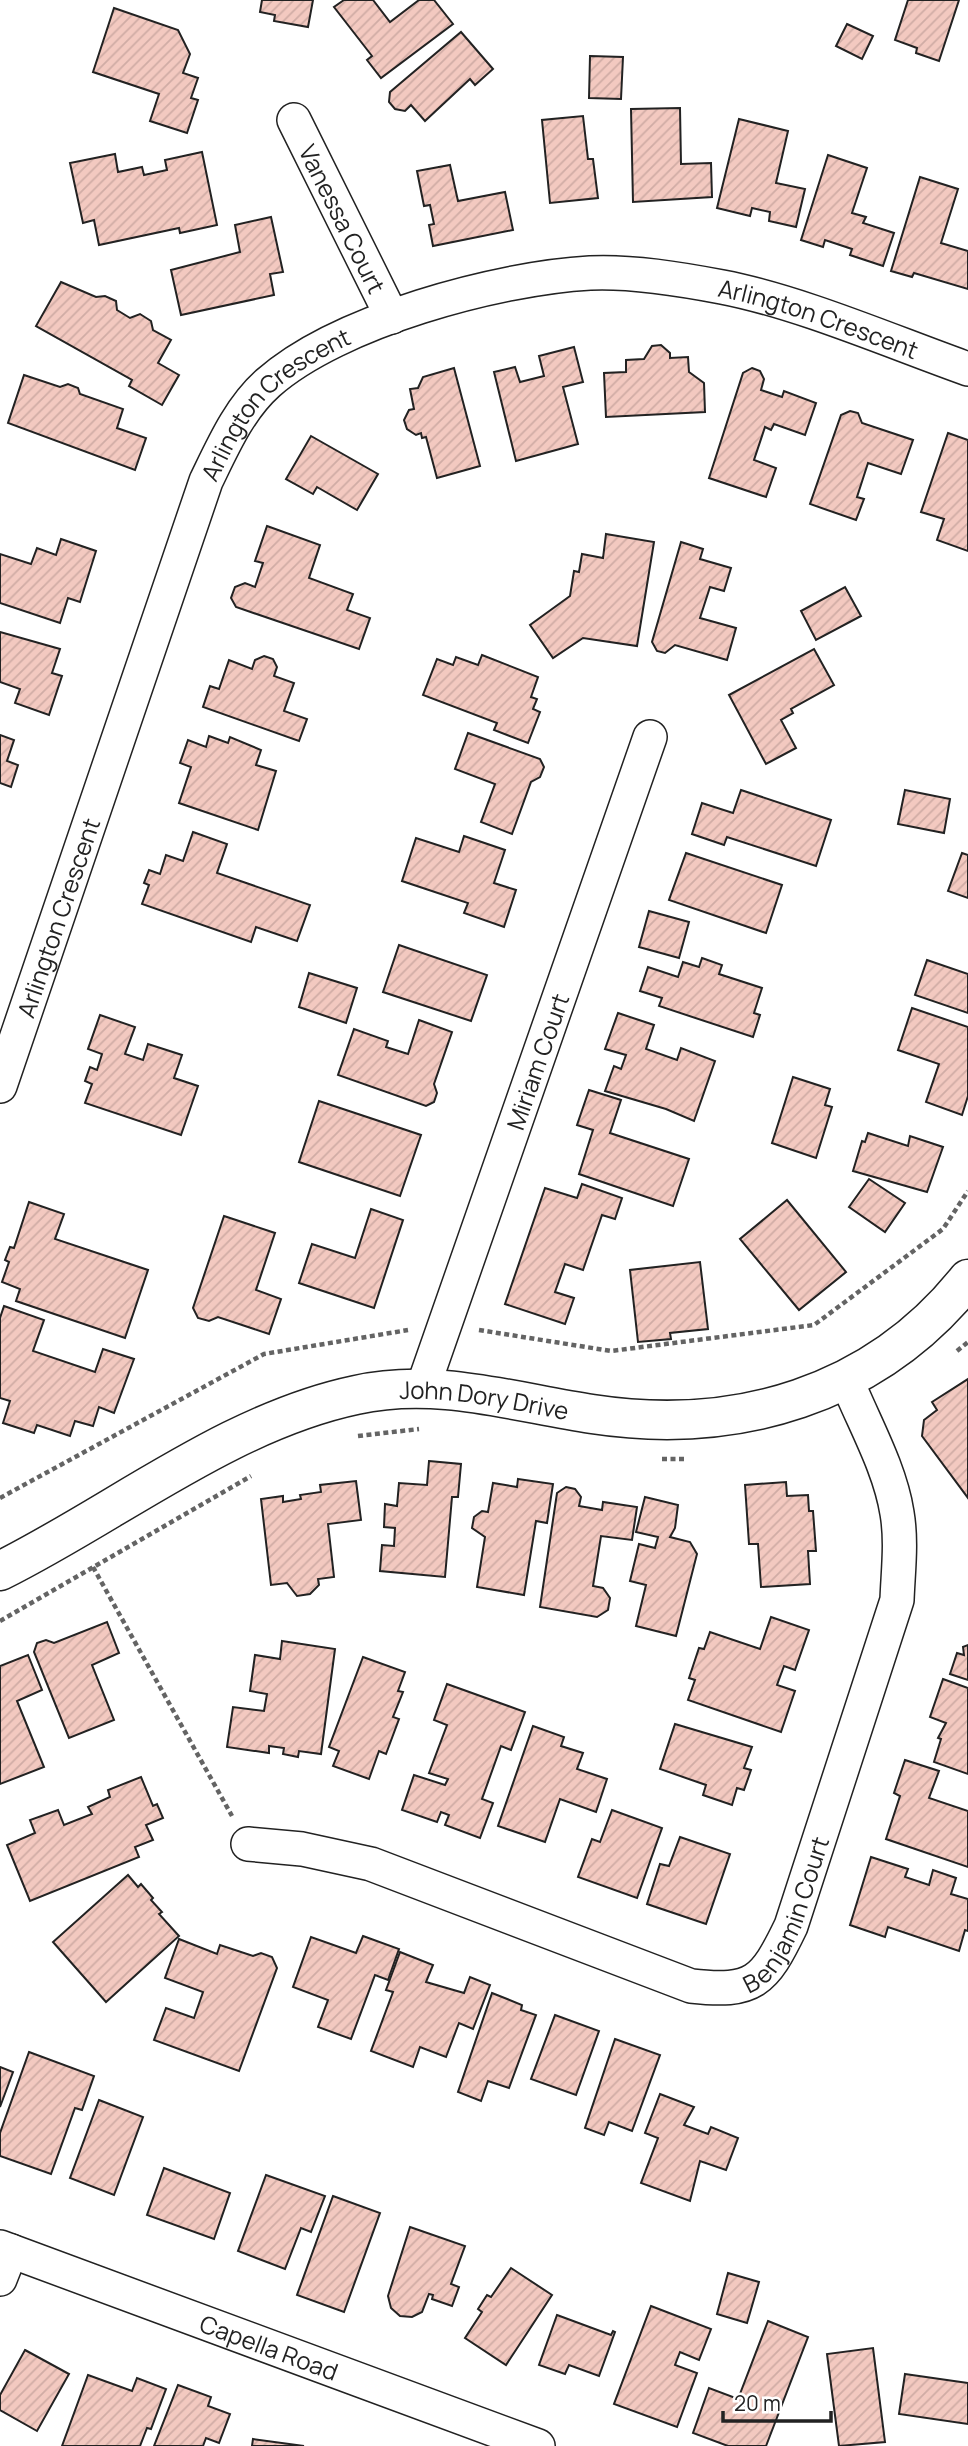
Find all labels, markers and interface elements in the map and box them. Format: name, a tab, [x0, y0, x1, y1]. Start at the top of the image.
street label: Vanessa Court	[292, 138, 394, 298]
street label: Arlington Crescent	[716, 270, 923, 366]
street label: Arlington Crescent	[192, 319, 355, 486]
street label: Arlington Crescent	[8, 813, 107, 1022]
street label: Miriam Court	[498, 989, 576, 1134]
street label: John Dory Drive	[399, 1372, 572, 1426]
street label: Benjamin Court	[737, 1832, 836, 2000]
street label: Capella Road	[195, 2306, 343, 2387]
scale bar	[723, 2380, 832, 2424]
text: 20 m	[734, 2389, 781, 2417]

